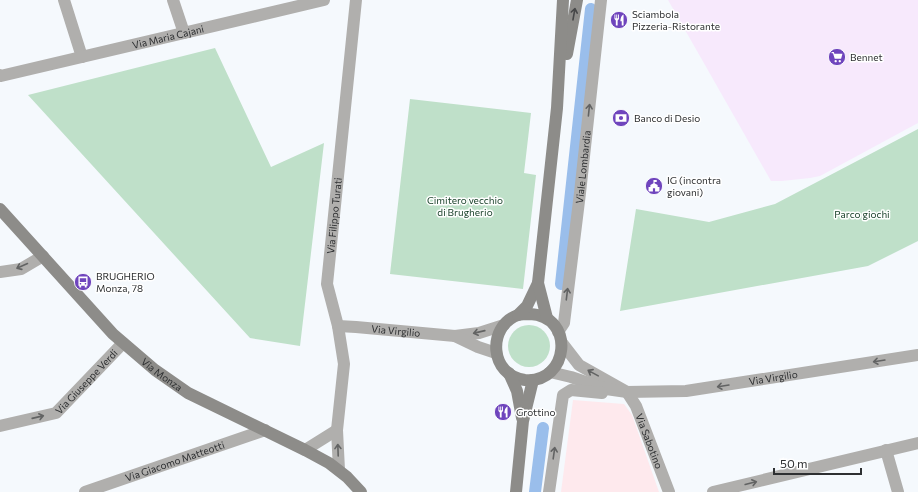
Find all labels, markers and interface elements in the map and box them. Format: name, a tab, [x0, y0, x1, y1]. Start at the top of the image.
one-way arrow	[570, 8, 578, 21]
place label: Sciambola Pizzeria-Ristorante	[632, 8, 720, 32]
restaurant icon: Sciambola Pizzeria-Ristorante	[609, 10, 629, 30]
street label: Via Maria Cajani	[131, 22, 205, 51]
supermarket icon: Bennet	[827, 47, 847, 67]
place label: Bennet	[850, 51, 883, 63]
one-way arrow	[586, 104, 593, 117]
bank icon: Banco di Desio	[611, 108, 631, 128]
place label: Banco di Desio	[634, 112, 700, 124]
street label: Viale Lombardia	[573, 130, 593, 204]
place label: IG (incontra giovani)	[667, 174, 721, 198]
public building icon: IG (incontra giovani)	[644, 176, 664, 196]
street label: Via Filippo Turati	[324, 177, 344, 254]
park label: Cimitero vecchio di Brugherio	[427, 194, 503, 218]
park label: Parco giochi	[834, 208, 890, 220]
one-way arrow	[17, 263, 29, 271]
place label: BRUGHERIO Monza, 78	[96, 270, 155, 294]
bus stop icon: BRUGHERIO Monza, 78	[73, 272, 93, 292]
one-way arrow	[563, 288, 571, 301]
street label: Via Virgilio	[371, 322, 421, 339]
one-way arrow	[473, 329, 486, 336]
street label: Via Giuseppe Verdi	[52, 347, 120, 416]
street label: Via Monza	[139, 355, 185, 393]
one-way arrow	[873, 357, 886, 365]
street label: Via Virgilio	[748, 368, 798, 387]
one-way arrow	[587, 369, 599, 376]
one-way arrow	[717, 382, 730, 390]
restaurant icon: Grottino	[493, 402, 513, 422]
place label: Grottino	[516, 406, 556, 418]
street label: Via Sabotino	[633, 412, 665, 470]
one-way arrow	[31, 413, 44, 421]
street label: Via Giacomo Matteotti	[124, 438, 226, 484]
one-way arrow	[334, 444, 342, 457]
one-way arrow	[550, 447, 558, 460]
scale bar	[774, 450, 861, 476]
text: 50 m	[780, 456, 808, 470]
one-way arrow	[744, 478, 757, 486]

